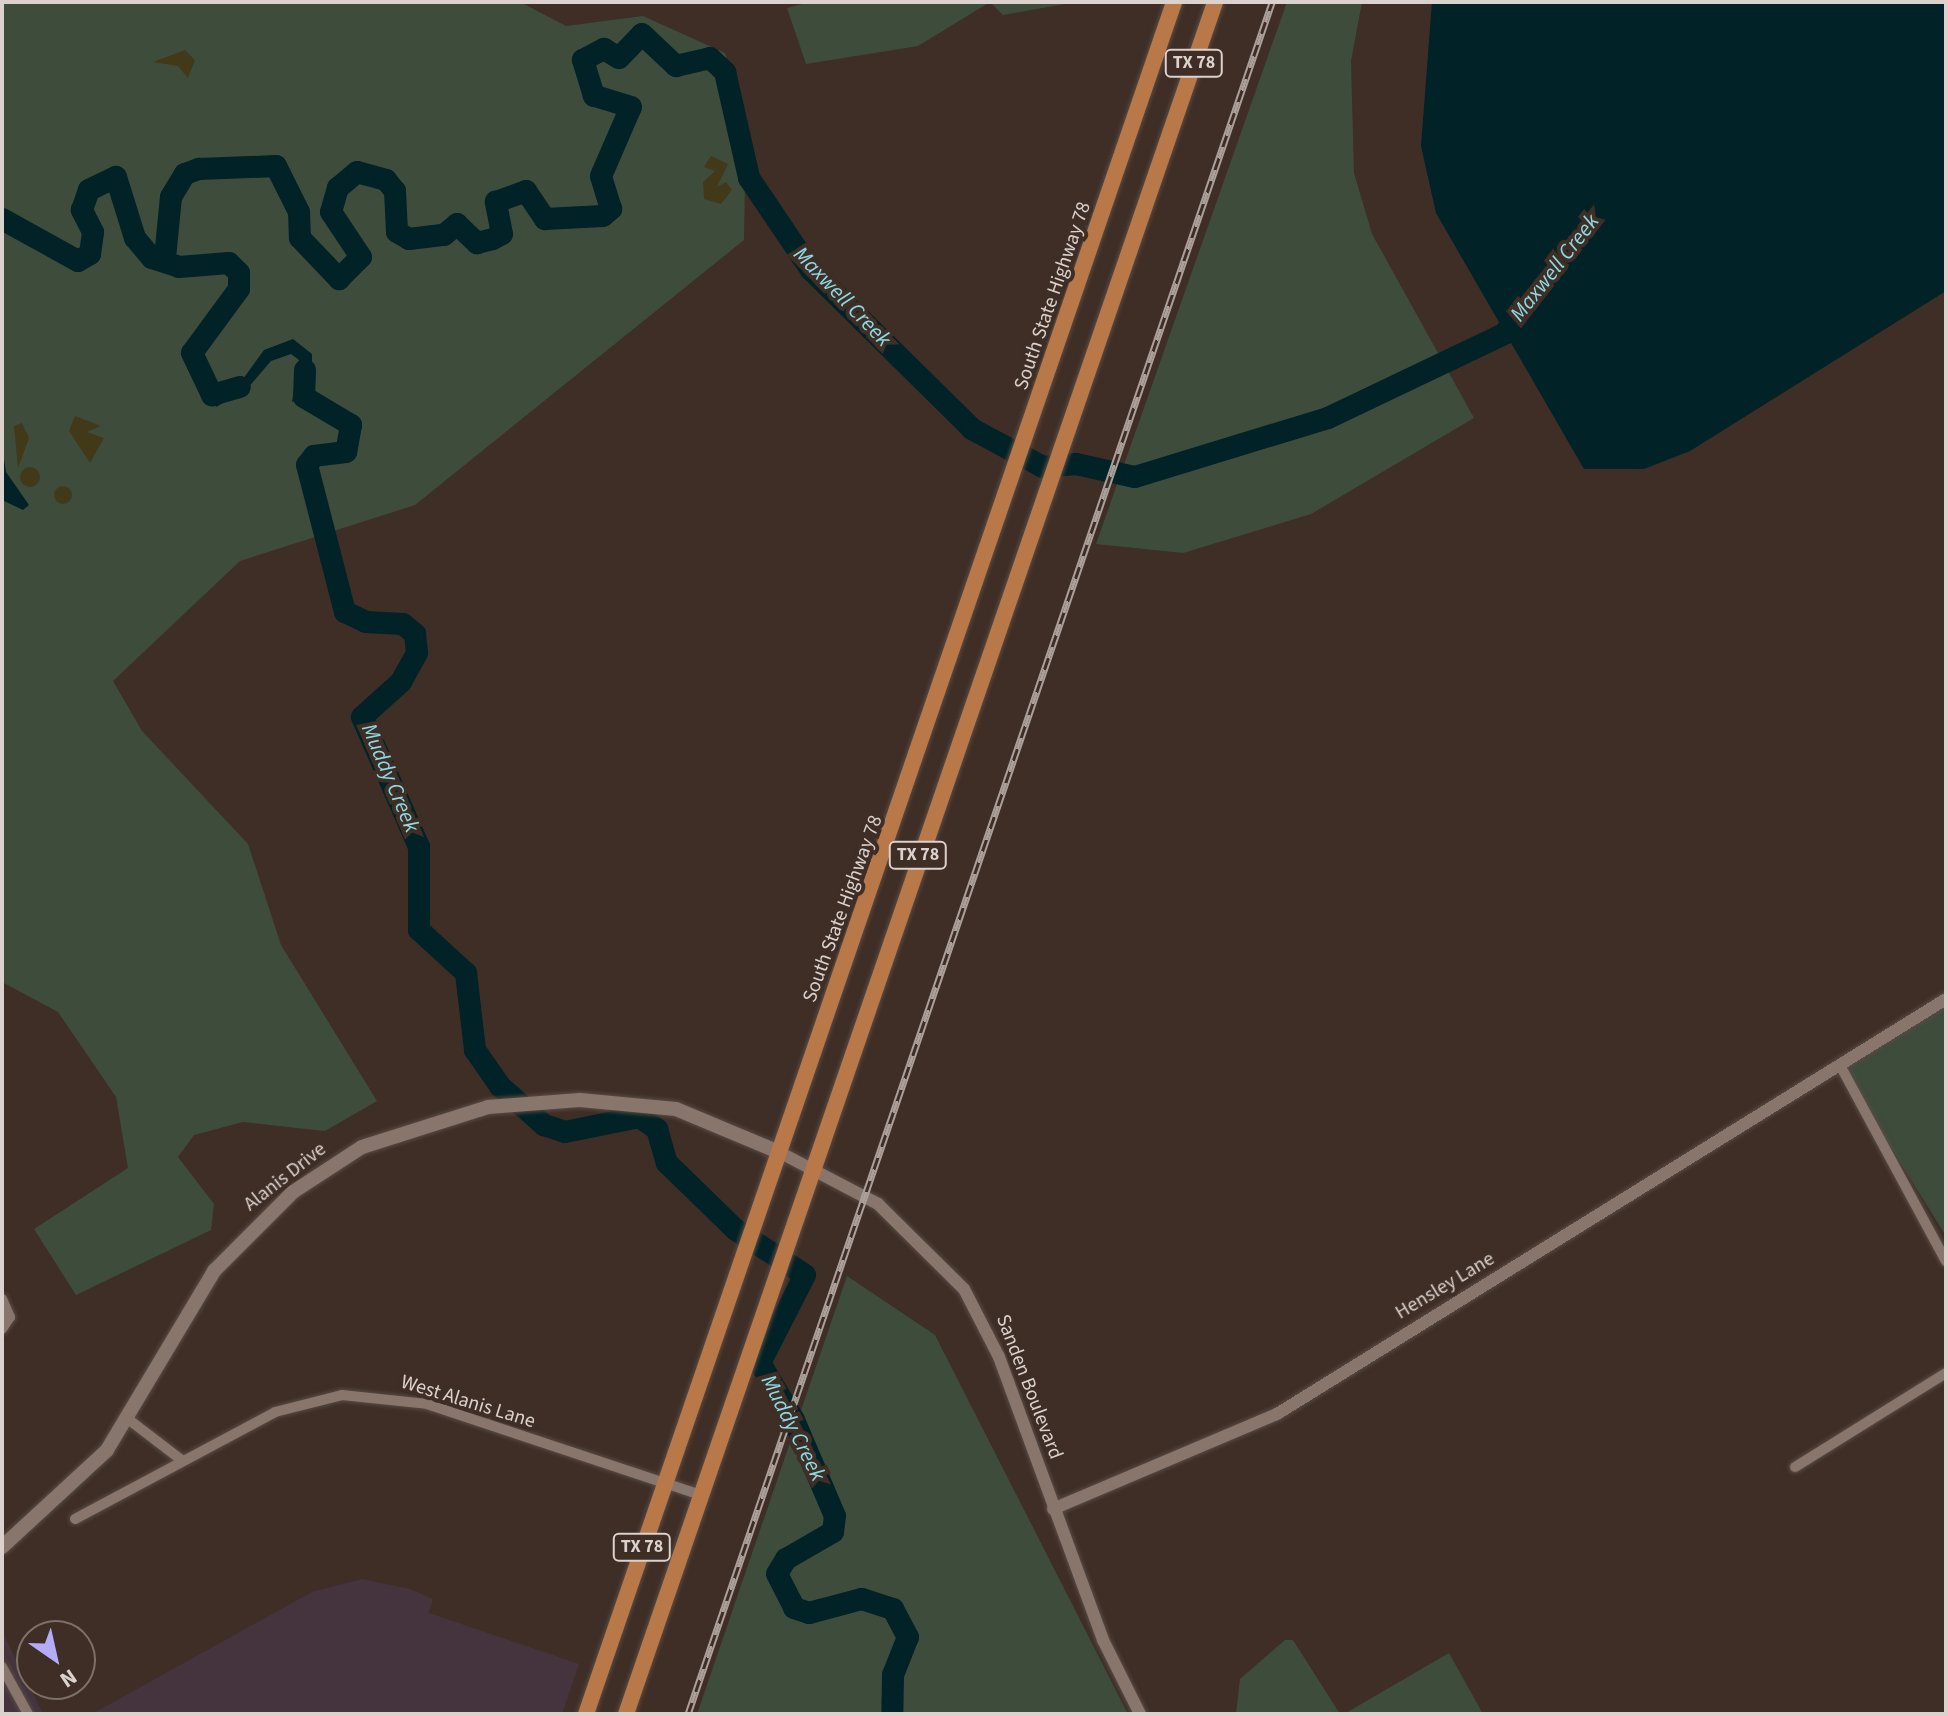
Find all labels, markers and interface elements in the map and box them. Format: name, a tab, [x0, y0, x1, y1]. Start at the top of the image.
road number: TX 78	[1164, 49, 1224, 77]
street label: South State Highway 78	[1010, 199, 1096, 393]
water label: Maxwell Creek	[1505, 209, 1605, 327]
water label: Maxwell Creek	[788, 241, 896, 353]
water label: Muddy Creek	[355, 720, 425, 836]
street label: South State Highway 78	[798, 812, 888, 1006]
road number: TX 78	[888, 841, 948, 869]
street label: Alanis Drive	[239, 1137, 331, 1217]
street label: Hensley Lane	[1391, 1247, 1499, 1325]
street label: Sanden Boulevard	[990, 1311, 1068, 1463]
street label: West Alanis Lane	[398, 1370, 538, 1434]
water label: Muddy Creek	[755, 1370, 831, 1486]
road number: TX 78	[612, 1533, 672, 1561]
north arrow	[16, 1620, 96, 1700]
text: N	[53, 1661, 83, 1696]

